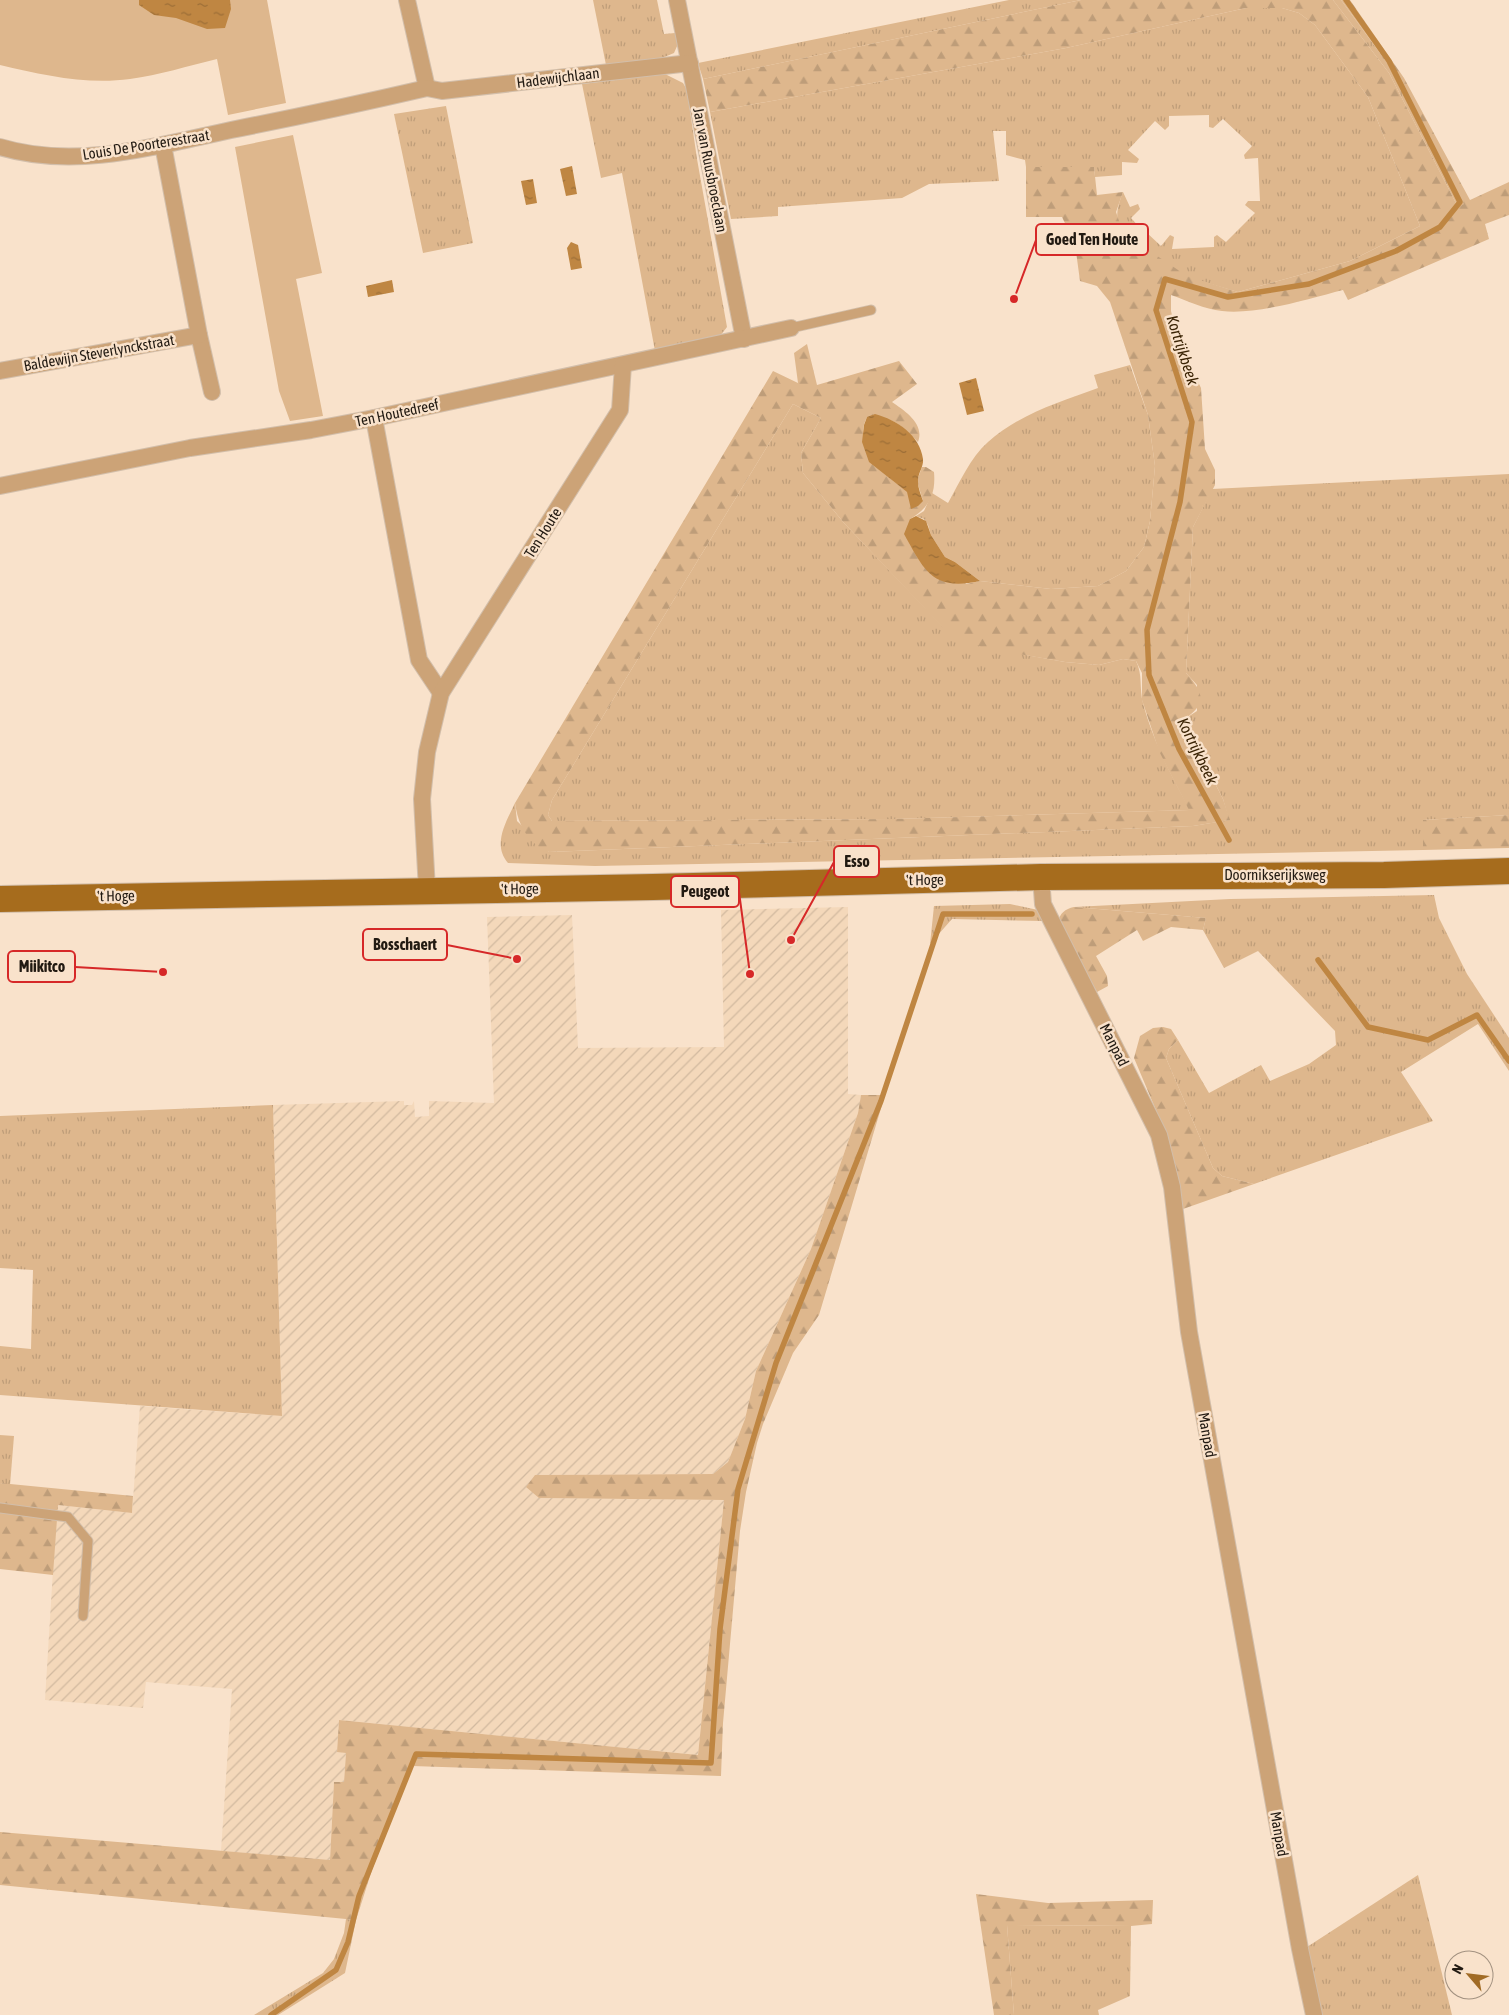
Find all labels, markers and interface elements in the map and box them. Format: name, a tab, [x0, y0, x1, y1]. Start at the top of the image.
street label: Hadewijchlaan	[516, 64, 600, 91]
street label: Jan van Ruusbroeclaan	[690, 106, 731, 234]
street label: Louis De Poorterestraat	[81, 126, 210, 163]
callout: Goed Ten Houte	[1036, 224, 1148, 255]
text: Goed Ten Houte	[1046, 230, 1138, 248]
water label: Kortrijkbeek	[1162, 313, 1203, 388]
street label: Baldewijn Steverlynckstraat	[22, 331, 176, 374]
street label: Ten Houtedreef	[354, 395, 440, 430]
street label: Ten Houte	[521, 504, 565, 561]
water label: Kortrijkbeek	[1173, 715, 1222, 789]
callout: Esso	[834, 846, 879, 877]
text: Esso	[844, 852, 870, 870]
street label: Doornikserijksweg	[1224, 866, 1326, 883]
street label: 't Hoge	[906, 871, 944, 888]
callout: Peugeot	[671, 876, 739, 907]
street label: 't Hoge	[501, 880, 539, 897]
text: Peugeot	[681, 882, 730, 900]
street label: 't Hoge	[97, 887, 135, 904]
callout: Bosschaert	[363, 929, 447, 960]
text: Bosschaert	[373, 935, 437, 953]
callout: Miikitco	[8, 951, 75, 982]
text: Miikitco	[19, 957, 66, 975]
street label: Manpad	[1097, 1021, 1132, 1069]
street label: Manpad	[1195, 1411, 1220, 1459]
street label: Manpad	[1267, 1810, 1292, 1858]
north arrow	[1444, 1950, 1494, 2000]
text: N	[1449, 1961, 1467, 1976]

